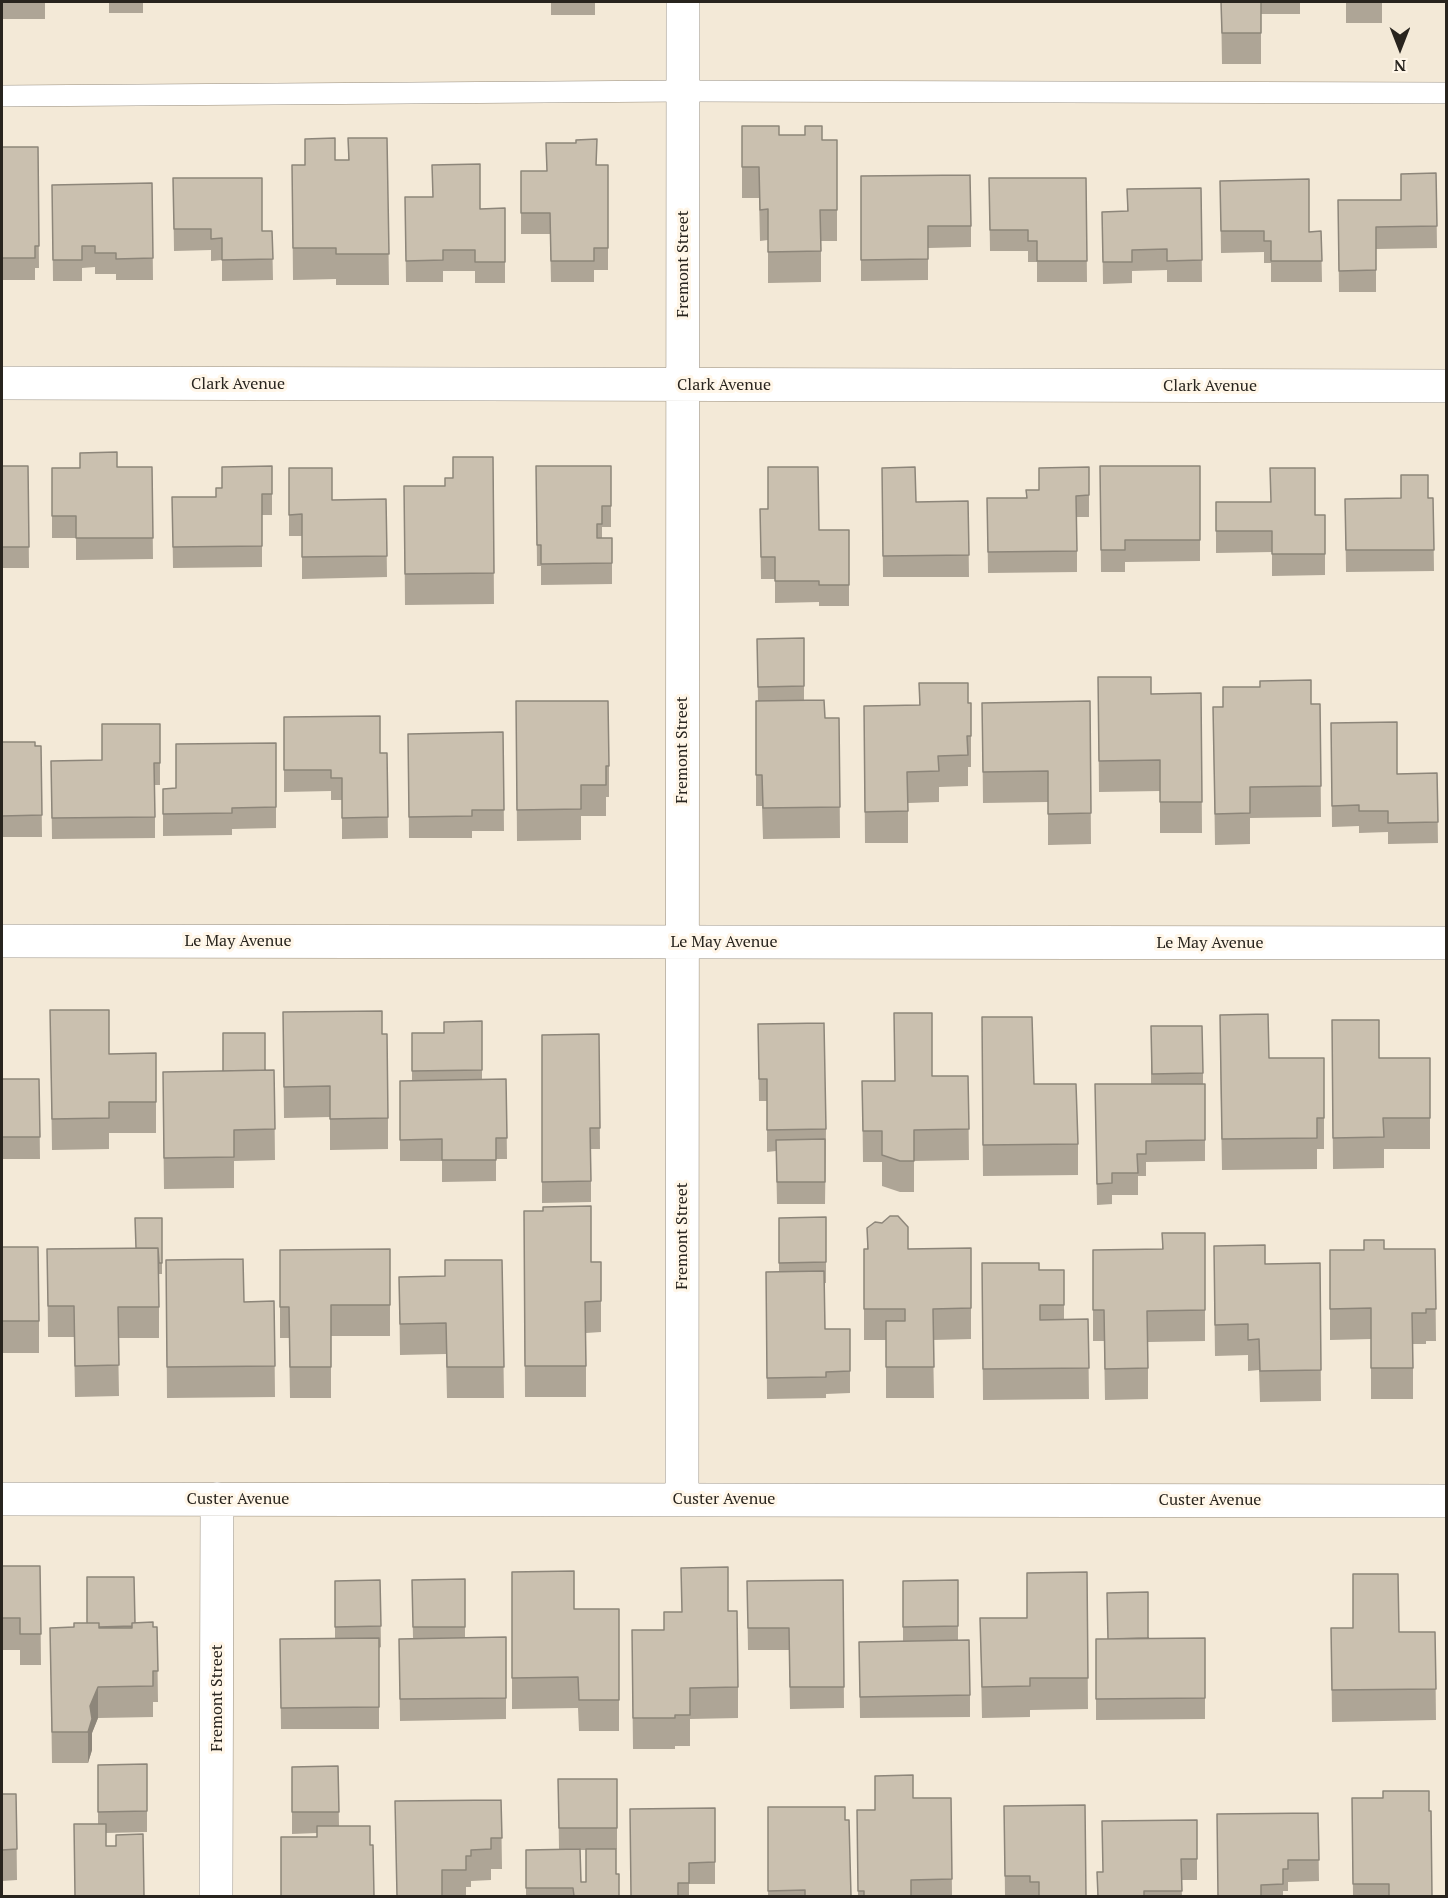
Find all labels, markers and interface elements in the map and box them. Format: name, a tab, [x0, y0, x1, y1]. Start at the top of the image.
north arrow	[1370, 18, 1430, 78]
text: N	[1394, 55, 1406, 77]
street label: Fremont Street	[673, 210, 693, 318]
street label: Clark Avenue	[191, 374, 285, 394]
street label: Clark Avenue	[677, 375, 771, 395]
street label: Clark Avenue	[1163, 376, 1257, 396]
street label: Fremont Street	[672, 696, 692, 804]
street label: Le May Avenue	[184, 931, 292, 951]
street label: Le May Avenue	[670, 932, 778, 952]
street label: Le May Avenue	[1156, 933, 1264, 953]
street label: Fremont Street	[672, 1182, 692, 1290]
street label: Custer Avenue	[187, 1489, 289, 1509]
street label: Custer Avenue	[673, 1489, 775, 1509]
street label: Custer Avenue	[1159, 1490, 1261, 1510]
street label: Fremont Street	[207, 1644, 227, 1752]

